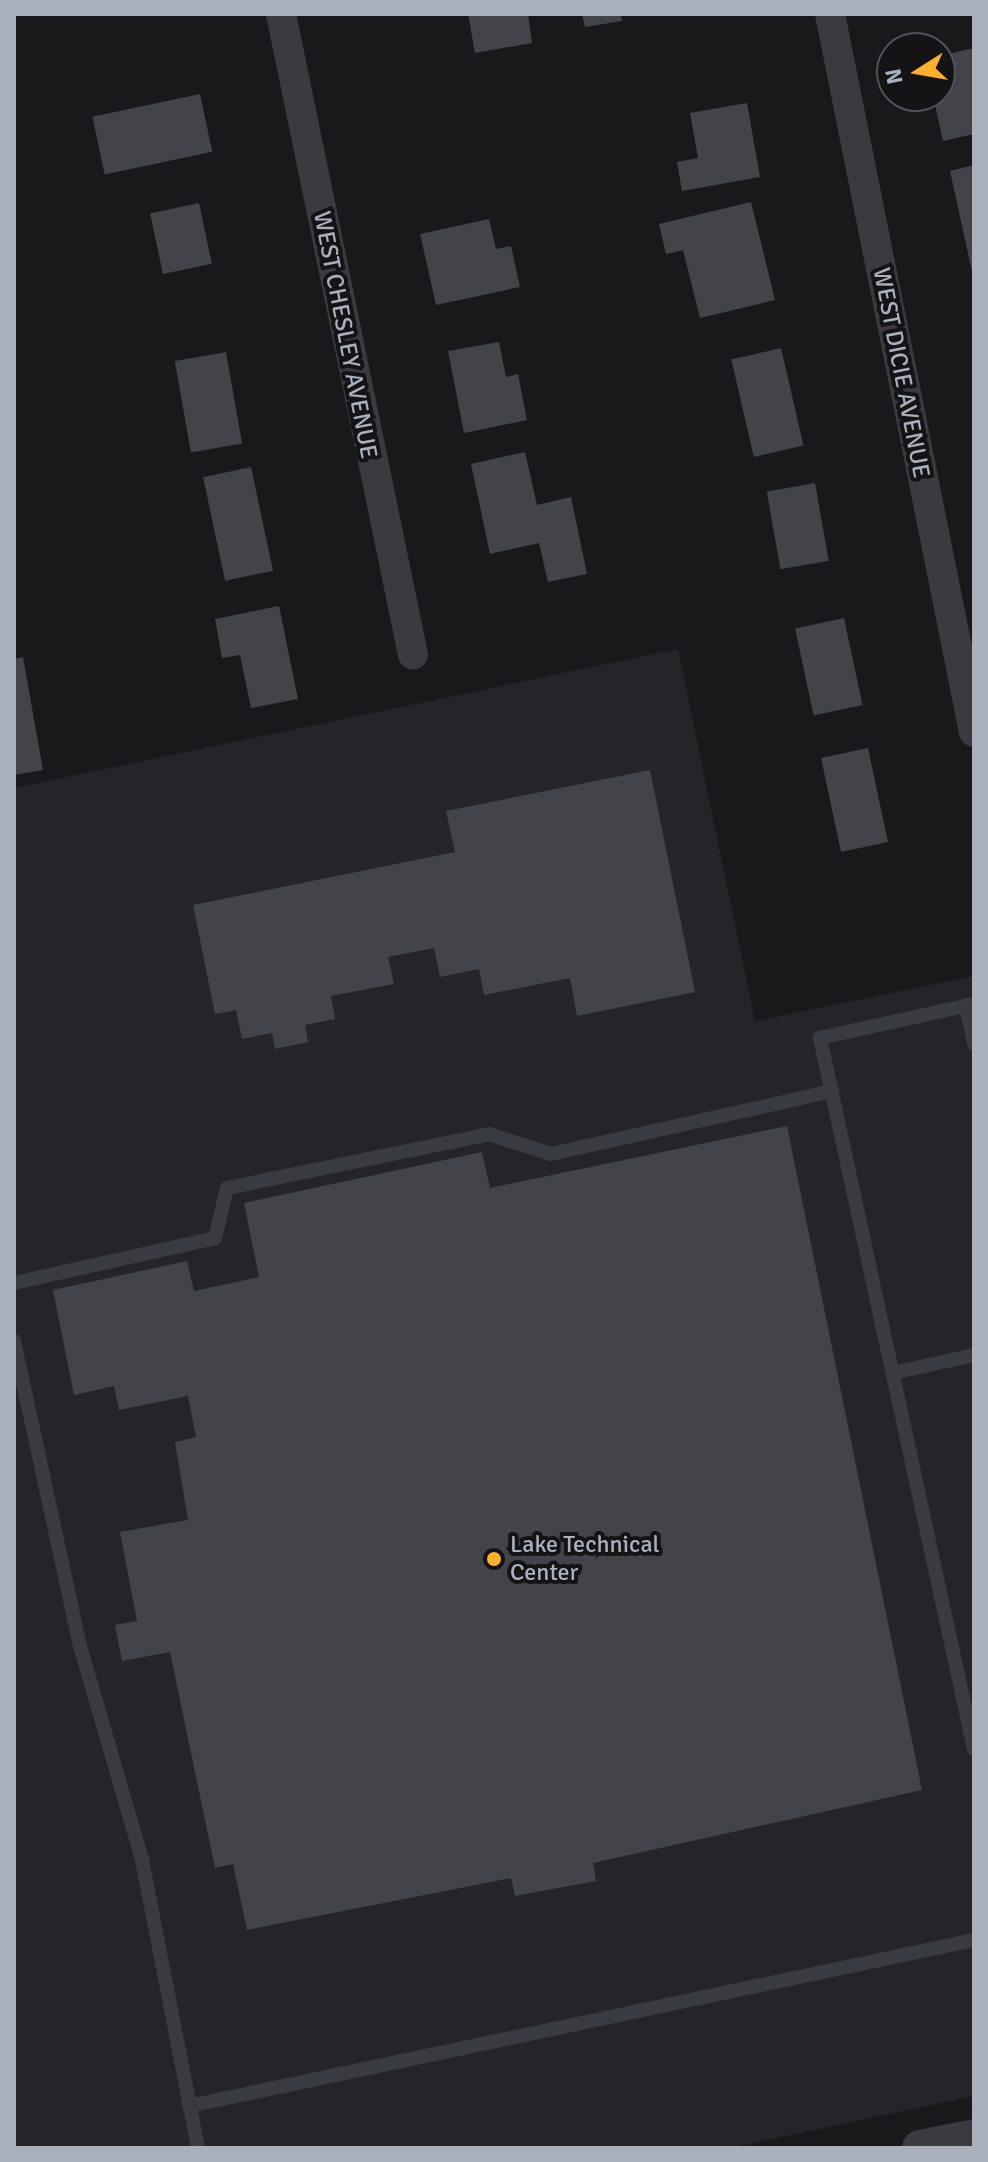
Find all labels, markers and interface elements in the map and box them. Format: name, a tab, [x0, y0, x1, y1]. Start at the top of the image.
north arrow	[876, 32, 956, 112]
text: N	[879, 66, 909, 86]
street label: WEST CHESLEY AVENUE	[307, 209, 383, 461]
street label: WEST DICIE AVENUE	[866, 265, 936, 481]
place label: Lake Technical Center	[510, 1531, 660, 1587]
marker: Lake Technical Center	[485, 1550, 503, 1568]

